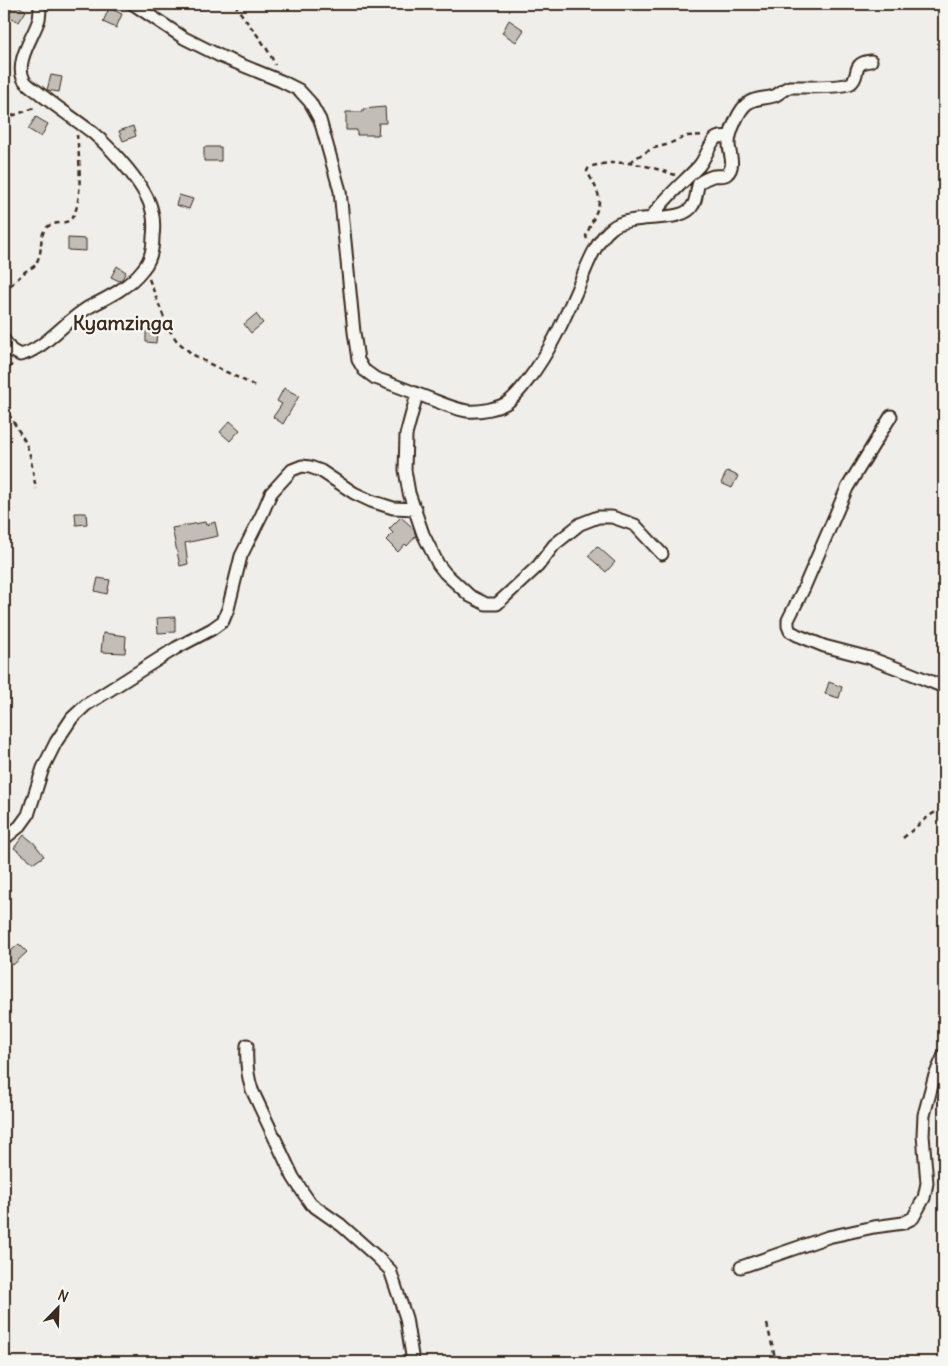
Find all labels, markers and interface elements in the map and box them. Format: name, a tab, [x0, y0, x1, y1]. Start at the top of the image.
district label: Kyamzinga	[73, 310, 174, 335]
north arrow	[32, 1284, 82, 1334]
text: N	[55, 1286, 71, 1306]

